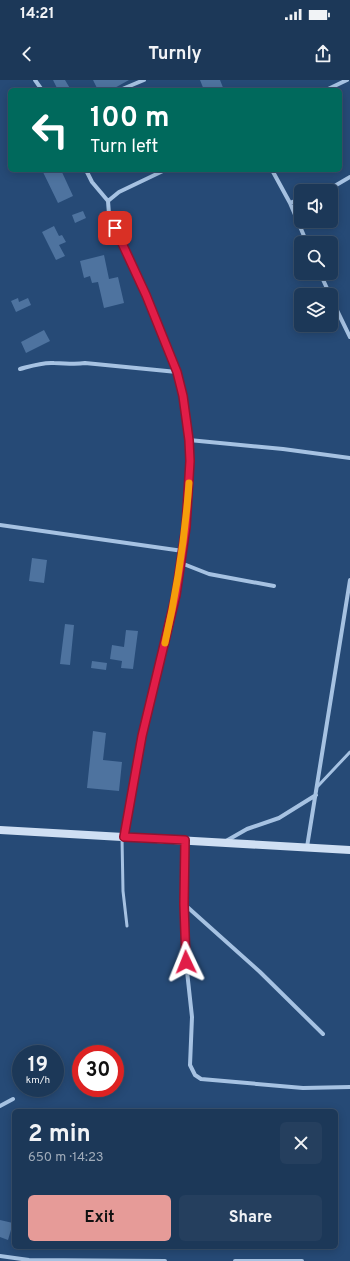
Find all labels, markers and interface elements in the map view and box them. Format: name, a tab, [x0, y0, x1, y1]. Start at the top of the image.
text: 14:21	[20, 5, 54, 24]
icon: back	[16, 43, 38, 65]
text: Turnly	[148, 43, 202, 66]
icon: share	[312, 43, 334, 65]
text: 100 m	[90, 101, 170, 137]
icon: left	[24, 104, 76, 156]
text: Turn left	[90, 136, 158, 159]
map controls	[294, 184, 338, 332]
button: sound	[294, 184, 338, 228]
pin	[98, 211, 132, 245]
icon: arrive	[104, 217, 126, 239]
button: search	[294, 236, 338, 280]
button: layers	[294, 288, 338, 332]
position arrow	[165, 941, 207, 983]
speed limit sign: 30	[72, 1045, 124, 1097]
text: 19	[28, 1053, 48, 1079]
text: km/h	[26, 1074, 50, 1087]
text: 2 min	[28, 1120, 91, 1150]
button: close	[280, 1122, 322, 1164]
text: 650 m · 14:23	[28, 1150, 104, 1166]
button: Exit	[28, 1195, 171, 1241]
button: Share	[179, 1195, 322, 1241]

